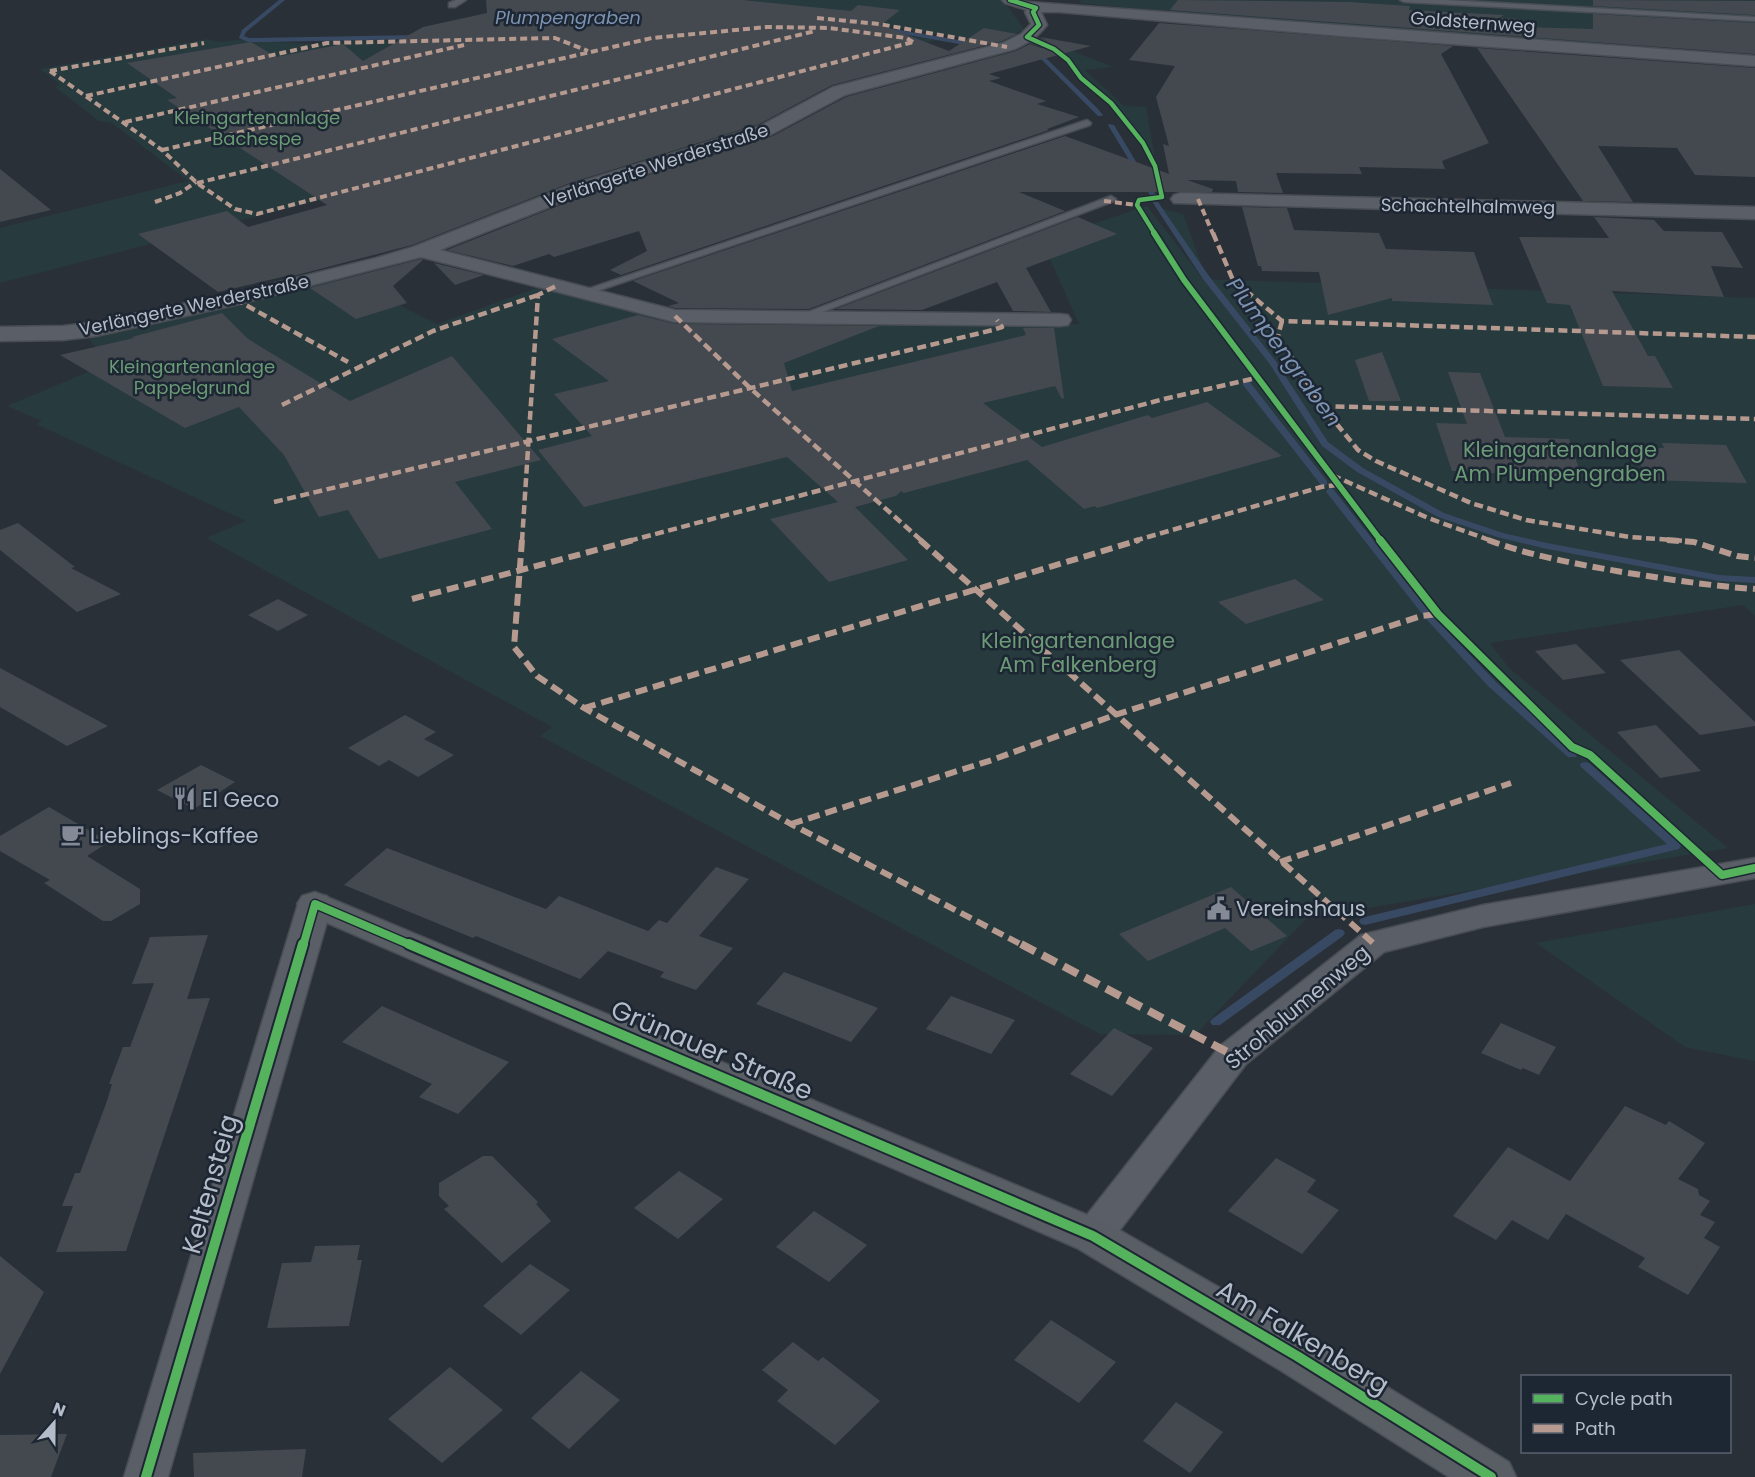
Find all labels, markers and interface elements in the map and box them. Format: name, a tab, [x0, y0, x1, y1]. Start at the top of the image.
water label: Plumpengraben	[495, 5, 641, 30]
street label: Goldsternweg	[1409, 5, 1537, 39]
park label: Kleingartenanlage Bachespe	[174, 105, 340, 151]
street label: Verlängerte Werderstraße	[541, 117, 771, 213]
street label: Schachtelhalmweg	[1381, 192, 1555, 220]
street label: Verlängerte Werderstraße	[77, 268, 311, 342]
water label: Plumpengraben	[1219, 271, 1349, 433]
park label: Kleingartenanlage Pappelgrund	[109, 354, 275, 400]
park label: Kleingartenanlage Am Plumpengraben	[1454, 435, 1666, 488]
park label: Kleingartenanlage Am Falkenberg	[981, 626, 1175, 679]
place label: El Geco	[202, 785, 279, 814]
restaurant icon: El Geco	[171, 786, 197, 812]
place label: Lieblings-Kaffee	[90, 821, 259, 850]
cafe icon: Lieblings-Kaffee	[59, 822, 85, 848]
place label: Vereinshaus	[1236, 894, 1366, 923]
public building icon: Vereinshaus	[1205, 895, 1231, 921]
street label: Strohblumenweg	[1219, 938, 1375, 1076]
street label: Grünauer Straße	[606, 991, 818, 1109]
street label: Keltensteig	[173, 1110, 247, 1258]
street label: Am Falkenberg	[1210, 1271, 1396, 1403]
legend	[1521, 1375, 1731, 1453]
text: Cycle path	[1575, 1386, 1673, 1411]
north arrow	[24, 1393, 84, 1453]
text: N	[49, 1397, 69, 1422]
text: Path	[1575, 1416, 1616, 1441]

